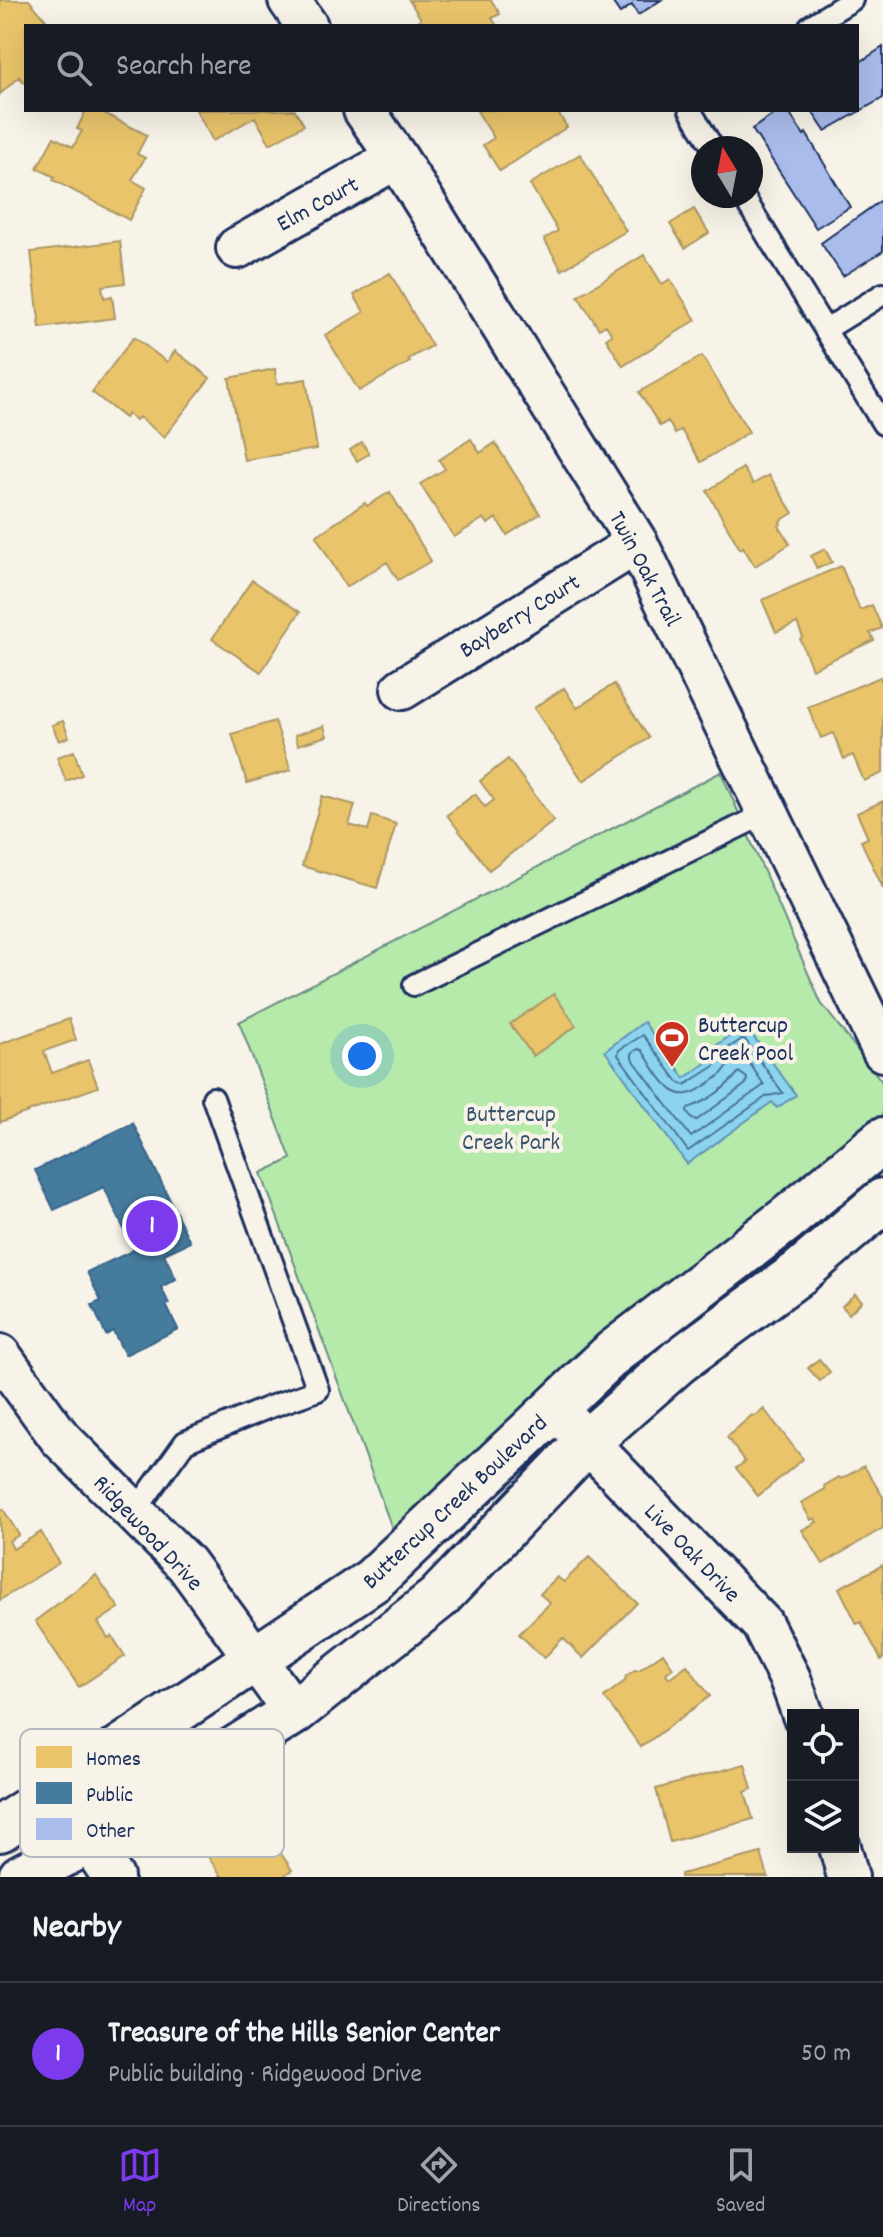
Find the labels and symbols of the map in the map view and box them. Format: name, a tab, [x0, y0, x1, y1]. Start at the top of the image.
north arrow	[691, 136, 763, 208]
street label: Elm Court	[271, 169, 366, 242]
street label: Twin Oak Trail	[599, 506, 688, 633]
street label: Bayberry Court	[454, 567, 588, 668]
place label: Buttercup Creek Pool	[698, 1010, 793, 1072]
sports icon: Buttercup Creek Pool	[653, 1019, 691, 1069]
your location	[342, 1036, 382, 1076]
park label: Buttercup Creek Park	[462, 1099, 560, 1161]
pin: 1	[126, 1196, 178, 1256]
street label: Buttercup Creek Boulevard	[356, 1408, 556, 1598]
street label: Ridgewood Drive	[84, 1468, 210, 1600]
street label: Live Oak Drive	[635, 1497, 747, 1612]
legend	[20, 1729, 284, 1857]
text: Homes	[86, 1745, 141, 1776]
text: Public	[86, 1781, 133, 1812]
text: Other	[86, 1817, 136, 1848]

